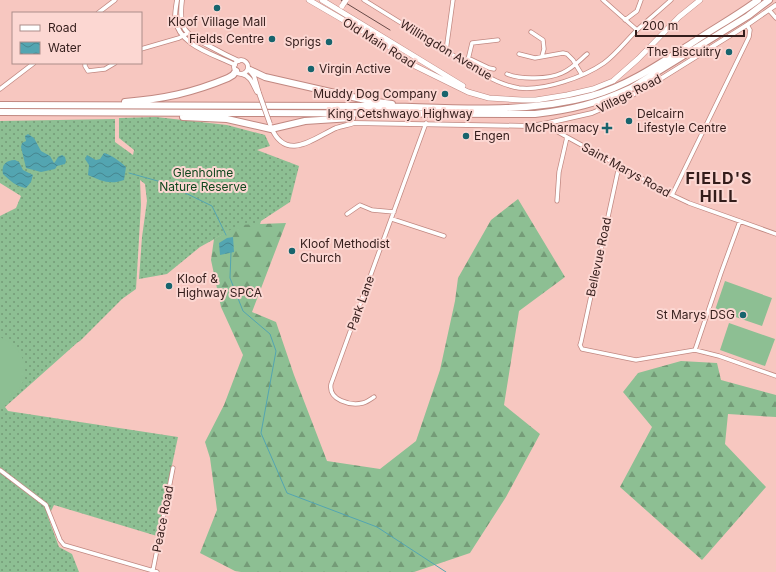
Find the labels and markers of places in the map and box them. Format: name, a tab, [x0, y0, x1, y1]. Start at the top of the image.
marker: Kloof Village Mall	[212, 3, 222, 13]
place label: Kloof Village Mall	[168, 14, 266, 29]
place label: Fields Centre	[189, 31, 264, 46]
marker: Fields Centre	[267, 34, 277, 44]
place label: Sprigs	[285, 34, 321, 49]
marker: Sprigs	[324, 37, 334, 47]
place label: The Biscuitry	[646, 44, 721, 59]
marker: The Biscuitry	[724, 47, 734, 57]
place label: Virgin Active	[319, 61, 391, 76]
marker: Virgin Active	[306, 64, 316, 74]
place label: Muddy Dog Company	[313, 86, 437, 101]
marker: Muddy Dog Company	[440, 89, 450, 99]
place label: Delcairn Lifestyle Centre	[637, 106, 726, 135]
marker: Delcairn Lifestyle Centre	[624, 116, 634, 126]
place label: McPharmacy	[524, 120, 599, 135]
marker: McPharmacy	[602, 123, 612, 133]
place label: Engen	[474, 128, 510, 143]
marker: Engen	[461, 131, 471, 141]
place label: Kloof Methodist Church	[300, 236, 390, 265]
marker: Kloof Methodist Church	[287, 246, 297, 256]
place label: Kloof & Highway SPCA	[177, 271, 262, 300]
marker: Kloof & Highway SPCA	[164, 281, 174, 291]
place label: St Marys DSG	[656, 307, 735, 322]
marker: St Marys DSG	[738, 310, 748, 320]

